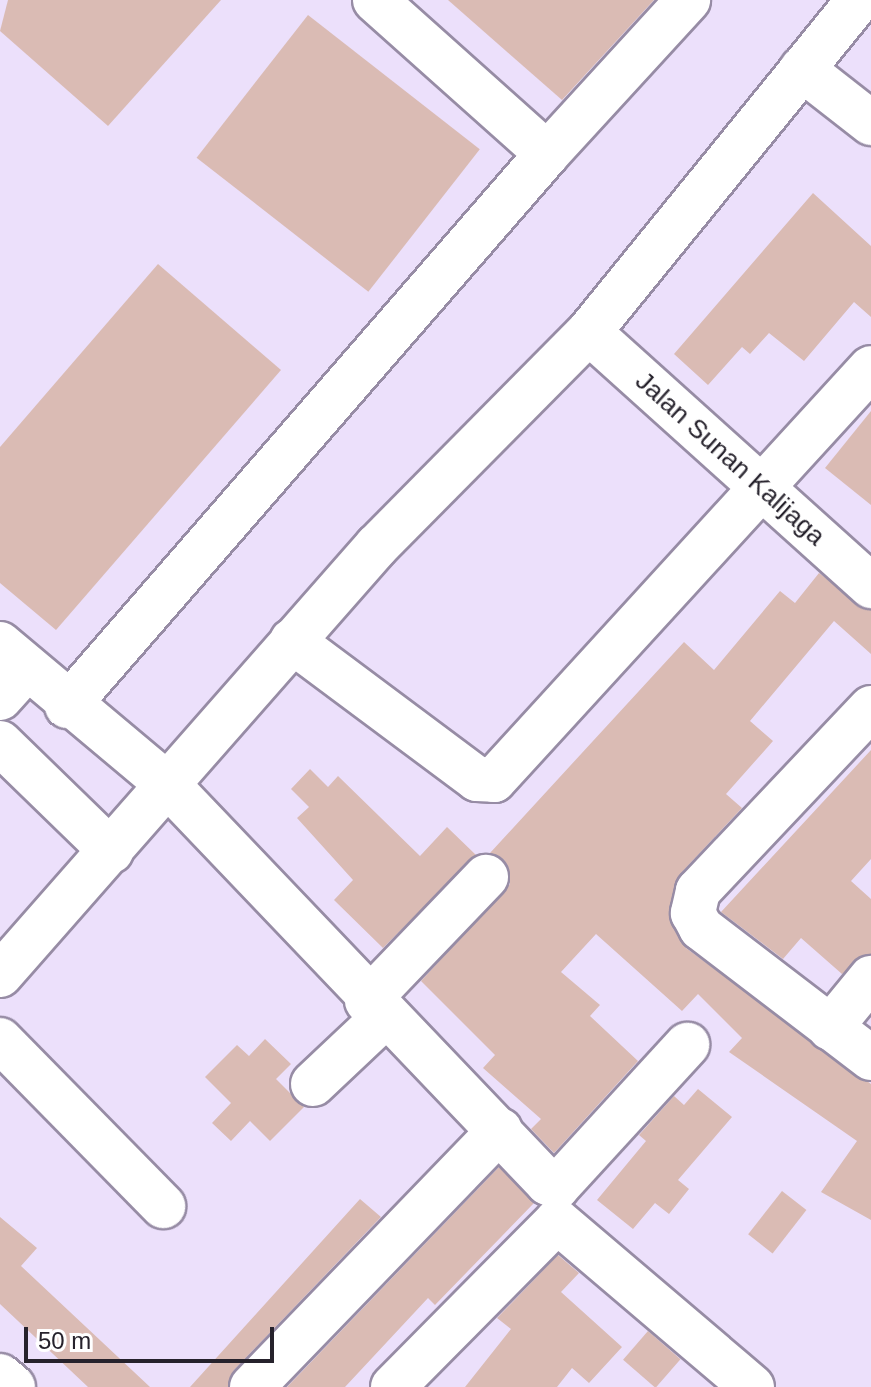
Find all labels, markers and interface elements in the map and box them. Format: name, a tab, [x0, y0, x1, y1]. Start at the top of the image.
street label: Jalan Sunan Kalijaga	[629, 366, 831, 552]
scale bar	[28, 1311, 278, 1361]
text: 50 m	[38, 1327, 91, 1354]

